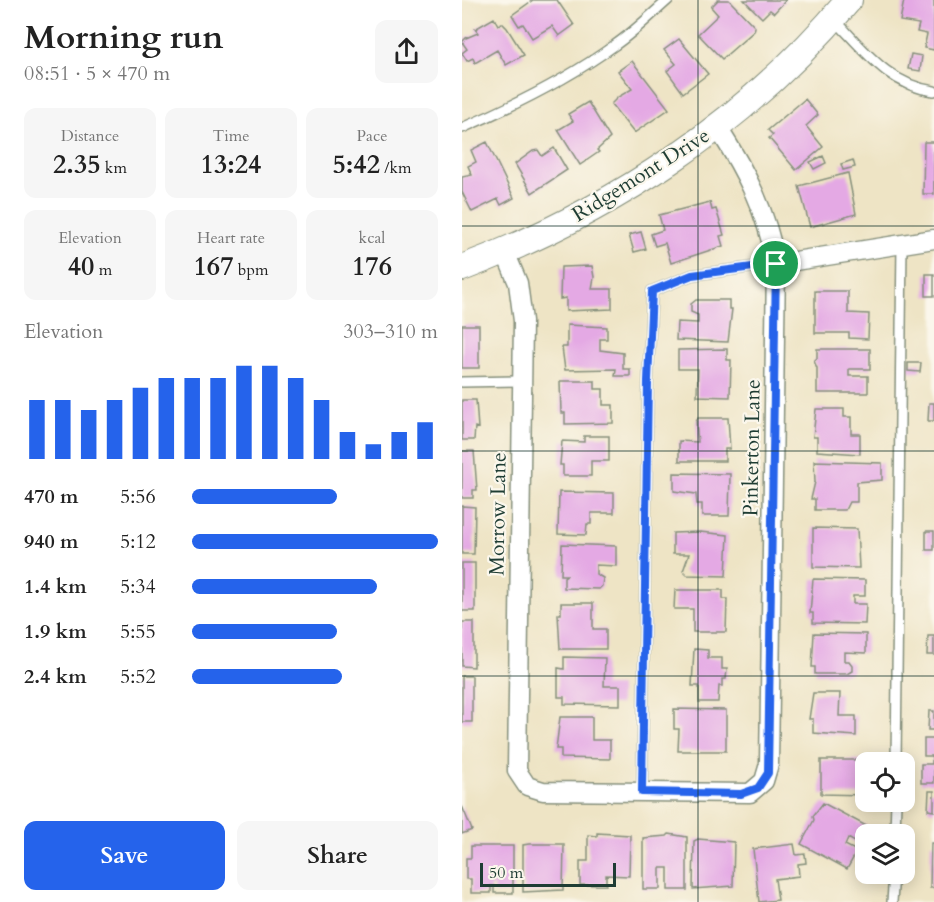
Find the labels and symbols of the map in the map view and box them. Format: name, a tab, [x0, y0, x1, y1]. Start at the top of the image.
street label: Ridgemont Drive	[567, 121, 715, 229]
pin	[750, 238, 801, 289]
street label: Pinkerton Lane	[736, 379, 768, 517]
street label: Morrow Lane	[482, 452, 514, 576]
scale bar	[480, 860, 616, 888]

